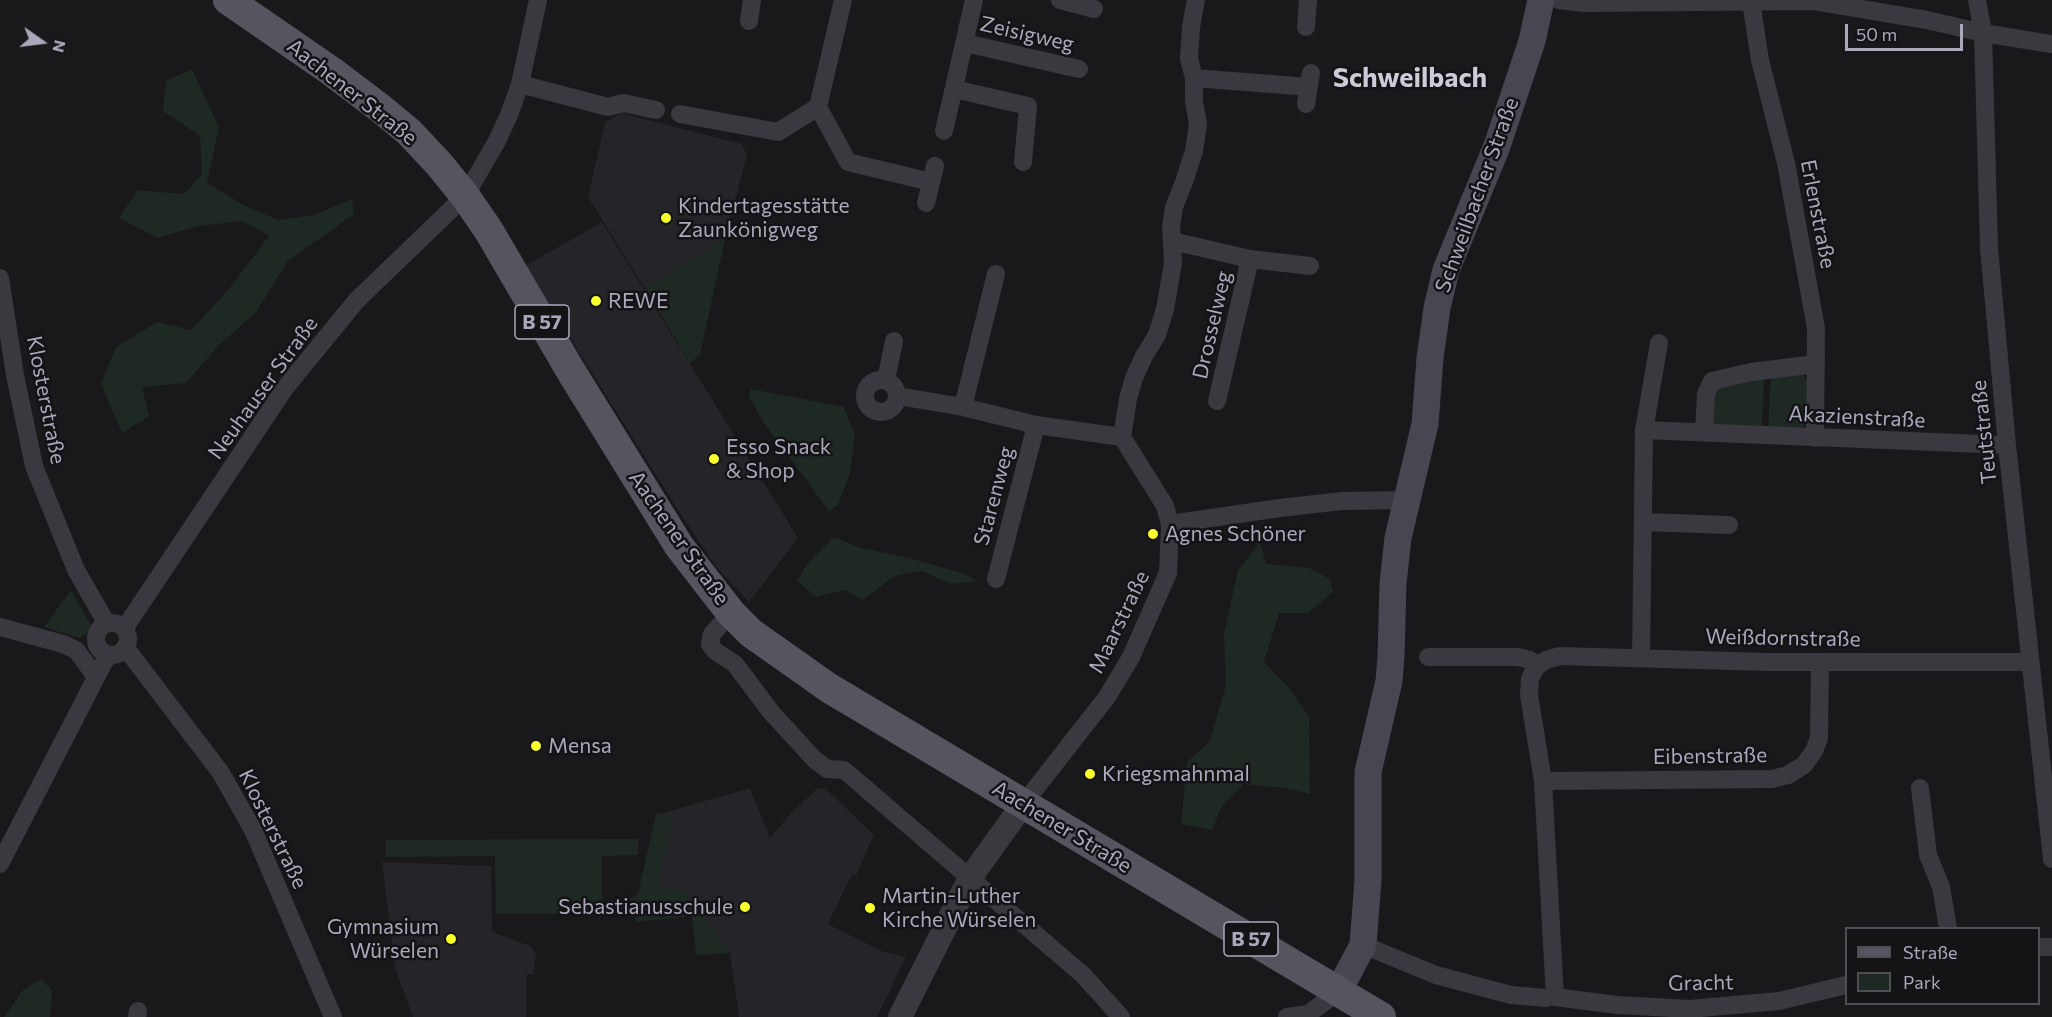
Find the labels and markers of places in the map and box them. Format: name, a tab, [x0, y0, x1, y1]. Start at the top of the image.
place label: Kindertagesstätte Zaunkönigweg	[678, 193, 850, 243]
marker: Kindertagesstätte Zaunkönigweg	[659, 211, 673, 225]
place label: REWE	[608, 288, 668, 314]
marker: REWE	[589, 294, 603, 308]
place label: Esso Snack & Shop	[726, 434, 831, 484]
marker: Esso Snack & Shop	[707, 452, 721, 466]
place label: Agnes Schöner	[1165, 521, 1306, 547]
marker: Agnes Schöner	[1146, 527, 1160, 541]
place label: Mensa	[548, 733, 612, 759]
marker: Mensa	[529, 739, 543, 753]
place label: Kriegsmahnmal	[1102, 761, 1250, 787]
marker: Kriegsmahnmal	[1083, 767, 1097, 781]
place label: Martin-Luther Kirche Würselen	[882, 883, 1036, 933]
place label: Sebastianusschule	[558, 894, 733, 920]
marker: Sebastianusschule	[738, 900, 752, 914]
marker: Martin-Luther Kirche Würselen	[863, 901, 877, 915]
place label: Gymnasium Würselen	[327, 914, 439, 964]
marker: Gymnasium Würselen	[444, 932, 458, 946]

